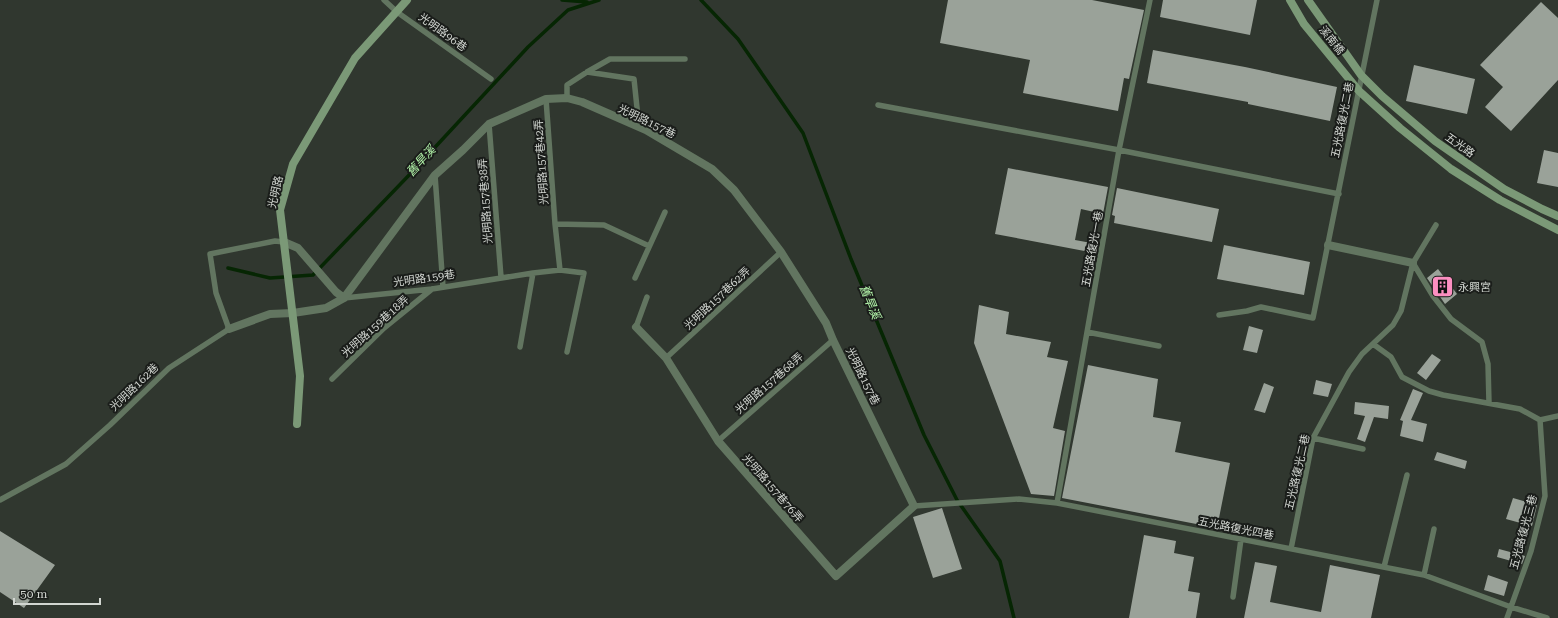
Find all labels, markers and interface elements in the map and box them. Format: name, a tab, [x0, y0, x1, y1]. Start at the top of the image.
street label: 光明路96巷	[416, 11, 469, 54]
street label: 溪南橋	[1316, 23, 1347, 57]
street label: 五光路復光二巷	[1329, 81, 1356, 159]
street label: 光明路157巷	[616, 102, 678, 141]
street label: 光明路157巷42弄	[532, 119, 551, 205]
street label: 五光路	[1442, 131, 1477, 160]
water label: 舊旱溪	[404, 142, 440, 179]
street label: 光明路157巷38弄	[476, 158, 495, 244]
street label: 光明路	[265, 175, 286, 210]
street label: 五光路復光一巷	[1079, 210, 1106, 288]
street label: 光明路157巷62弄	[682, 264, 753, 332]
street label: 光明路159巷	[392, 268, 456, 289]
building icon: 永興宮	[1429, 274, 1455, 300]
place label: 永興宮	[1458, 281, 1491, 294]
water label: 舊旱溪	[857, 283, 884, 323]
street label: 光明路159巷18弄	[339, 293, 412, 360]
street label: 光明路157巷	[843, 345, 882, 407]
street label: 光明路157巷68弄	[733, 350, 806, 416]
street label: 光明路162巷	[107, 361, 161, 414]
street label: 五光路復光二巷	[1282, 433, 1312, 511]
street label: 光明路157巷76弄	[740, 452, 806, 525]
street label: 五光路復光三巷	[1507, 493, 1540, 571]
street label: 五光路復光四巷	[1197, 515, 1275, 542]
scale bar	[14, 580, 100, 606]
text: 50 m	[20, 587, 47, 601]

